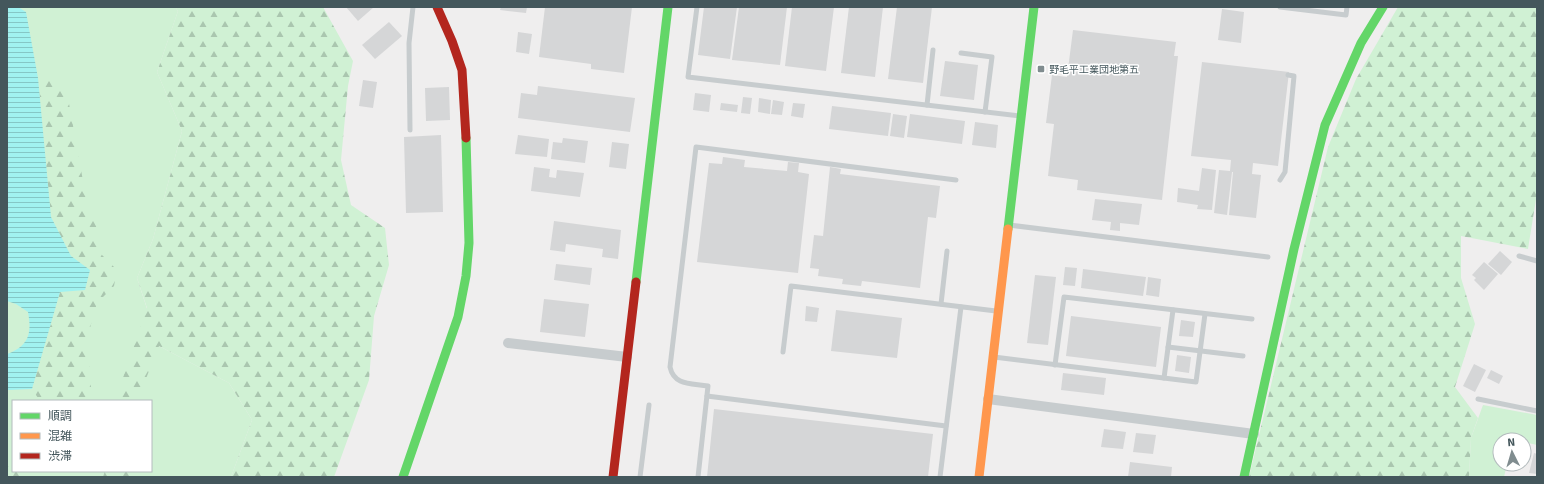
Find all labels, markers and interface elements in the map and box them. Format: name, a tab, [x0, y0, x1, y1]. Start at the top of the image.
marker: 野毛平工業団地第五	[1036, 64, 1046, 74]
place label: 野毛平工業団地第五	[1049, 64, 1139, 76]
legend	[12, 400, 152, 472]
text: 順調	[48, 409, 72, 424]
text: 混雑	[48, 429, 72, 444]
north arrow	[1492, 432, 1532, 472]
text: N	[1507, 436, 1516, 449]
text: 渋滞	[48, 449, 72, 464]

